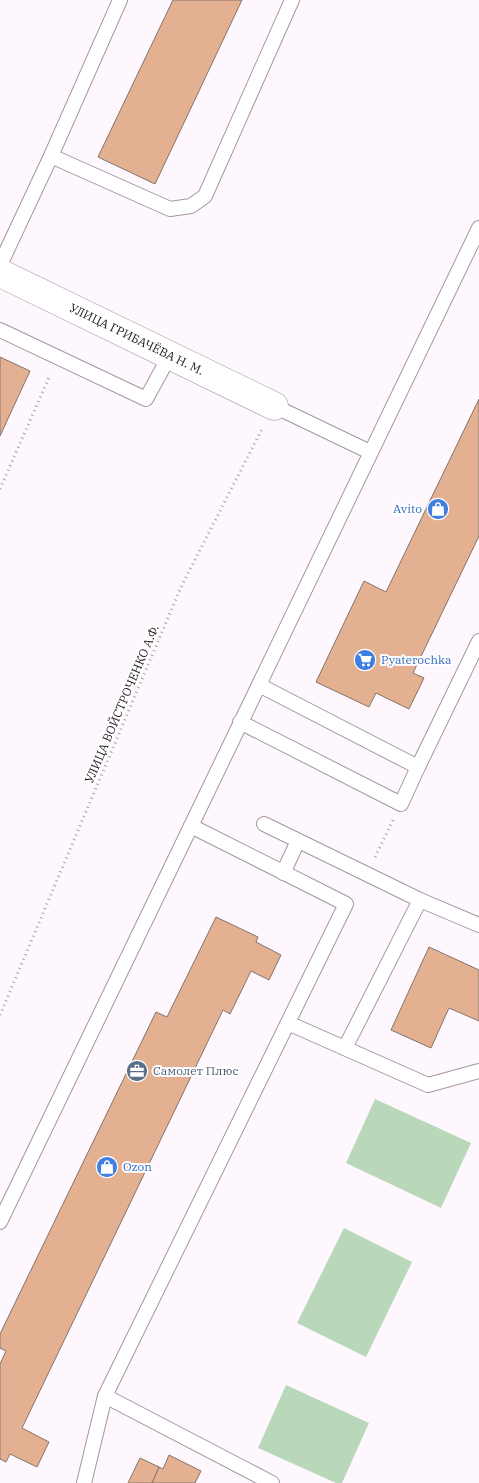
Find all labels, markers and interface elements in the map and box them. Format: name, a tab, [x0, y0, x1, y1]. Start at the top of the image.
street label: УЛИЦА ГРИБАЧЁВА Н. М.	[67, 300, 207, 378]
shop icon: Avito	[426, 497, 450, 521]
place label: Avito	[393, 501, 422, 516]
street label: УЛИЦА ВОЙСТРОЧЕНКО А.Ф.	[81, 622, 162, 785]
supermarket icon: Pyaterochka	[353, 648, 377, 672]
place label: Pyaterochka	[381, 652, 452, 667]
office icon: Самолет Плюс	[125, 1059, 149, 1083]
place label: Самолет Плюс	[153, 1063, 239, 1078]
shop icon: Ozon	[95, 1155, 119, 1179]
place label: Ozon	[123, 1159, 152, 1174]

